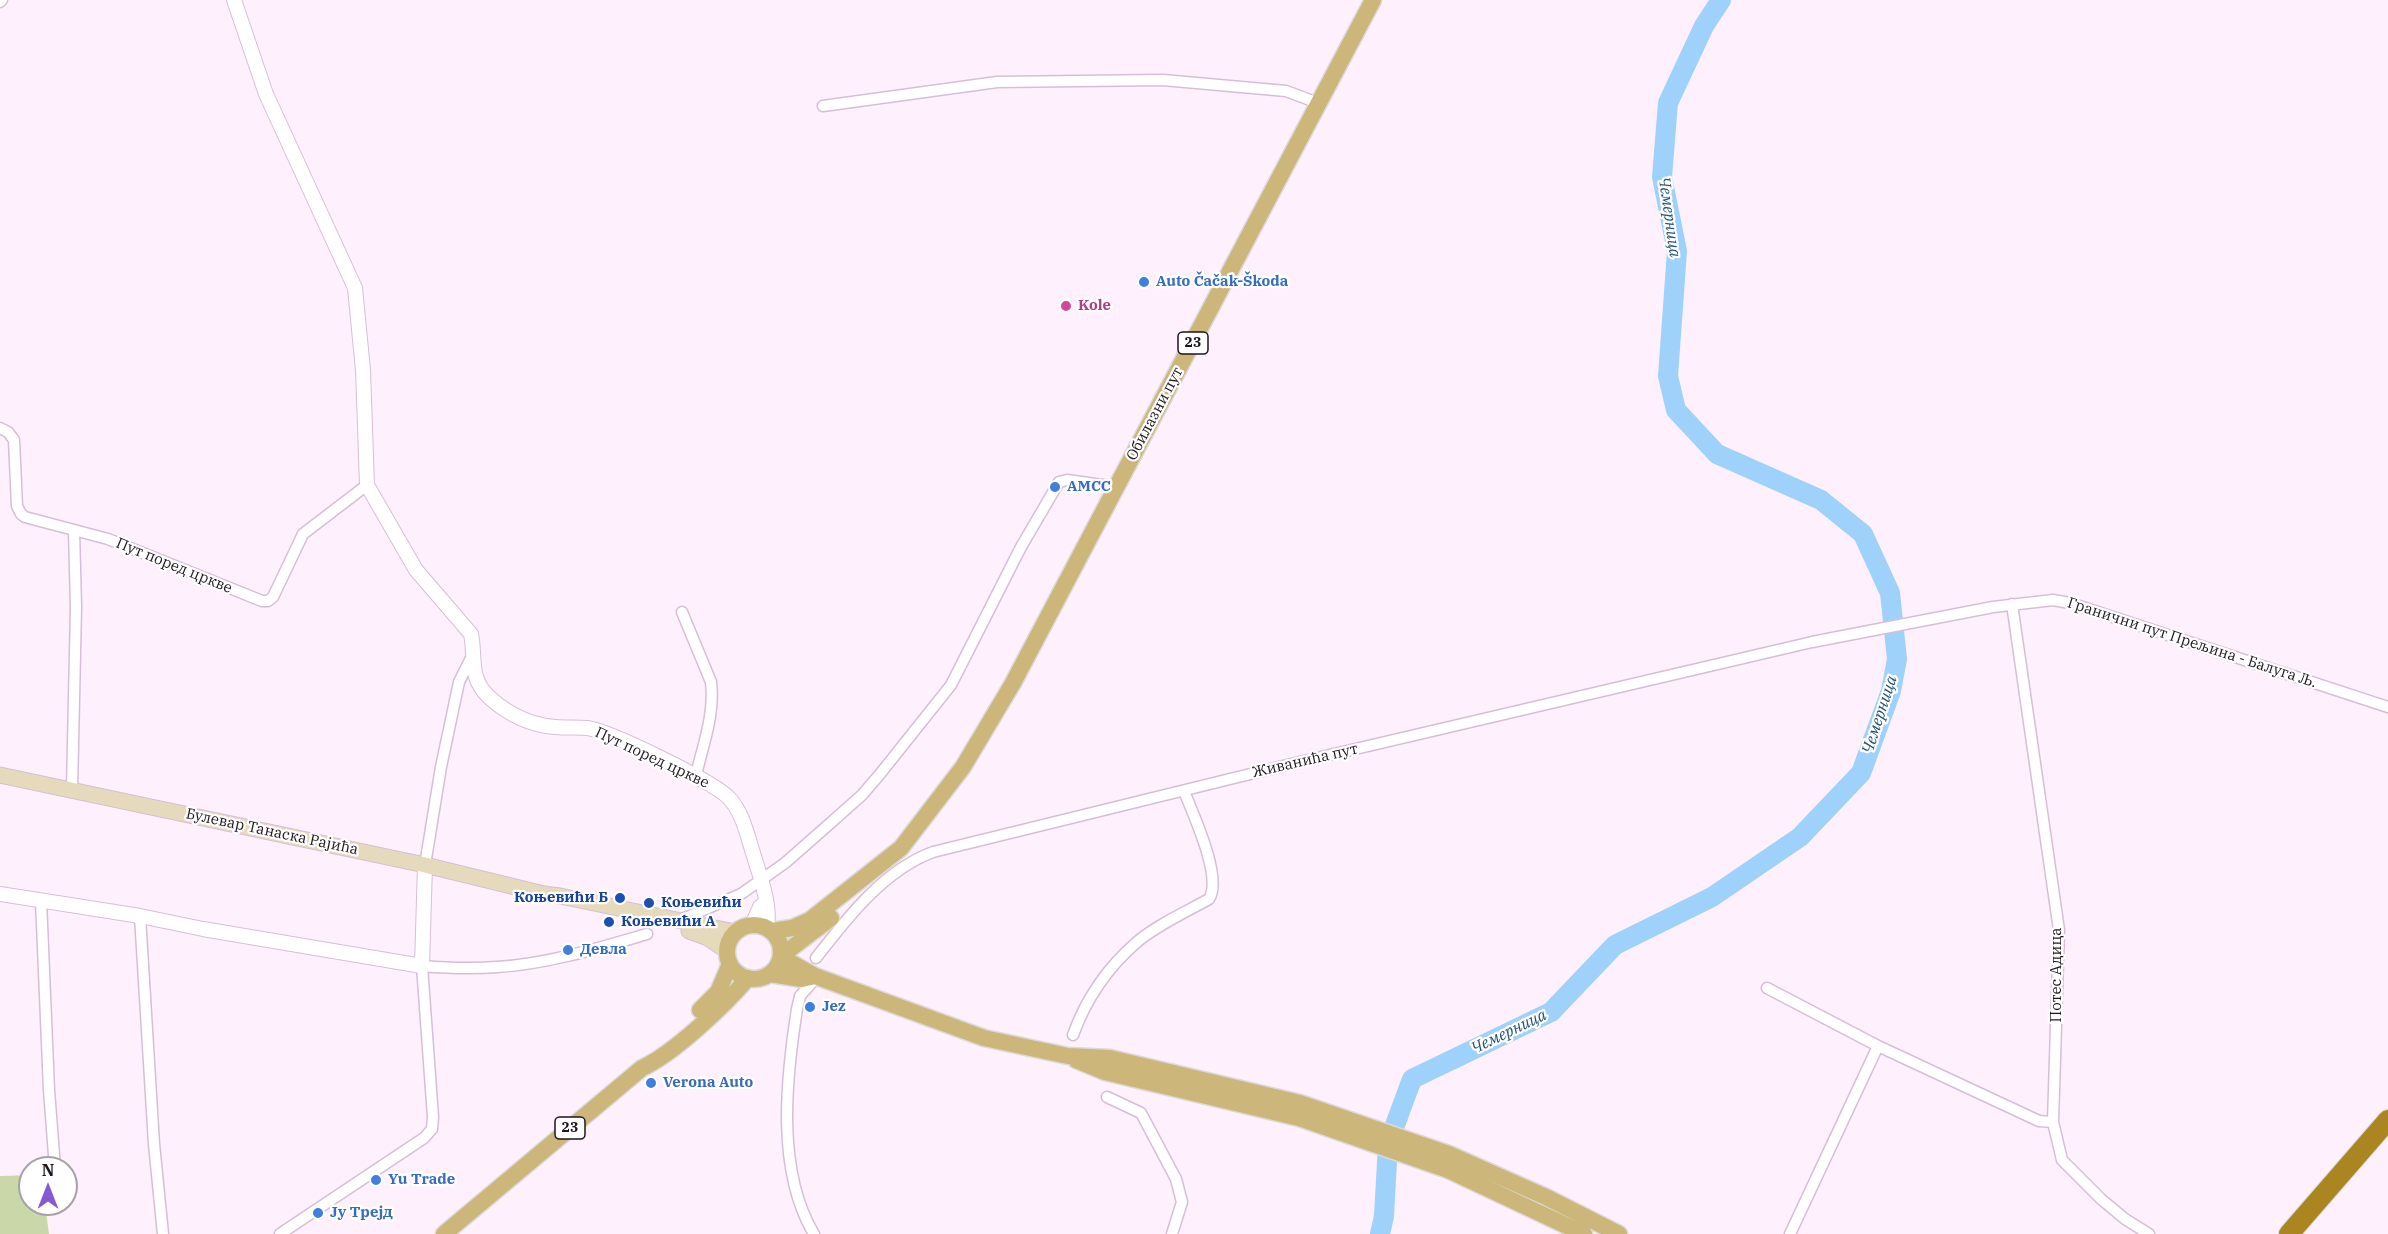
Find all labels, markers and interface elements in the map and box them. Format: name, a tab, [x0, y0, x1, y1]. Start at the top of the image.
water label: Чемерница	[1654, 175, 1684, 259]
place label: Auto Čačak-Škoda	[1156, 273, 1288, 291]
marker: Auto Čačak-Škoda	[1137, 275, 1151, 289]
place label: Kole	[1078, 297, 1111, 315]
marker: Kole	[1059, 299, 1073, 313]
road number: 23	[1178, 332, 1208, 354]
street label: Обилазни пут	[1123, 364, 1187, 464]
place label: АМСС	[1067, 478, 1111, 496]
marker: АМСС	[1048, 480, 1062, 494]
street label: Пут поред цркве	[113, 534, 235, 598]
street label: Гранични пут Прељина - Балуга Љ.	[2065, 594, 2319, 692]
water label: Чемерница	[1858, 673, 1902, 757]
street label: Пут поред цркве	[592, 724, 712, 792]
street label: Живанића пут	[1250, 740, 1360, 782]
street label: Булевар Танаска Рајића	[184, 805, 360, 859]
place label: Коњевићи Б	[514, 889, 608, 907]
marker: Коњевићи Б	[613, 891, 627, 905]
place label: Коњевићи	[661, 894, 742, 912]
marker: Коњевићи	[642, 896, 656, 910]
place label: Коњевићи А	[621, 913, 716, 931]
marker: Коњевићи А	[602, 915, 616, 929]
street label: Потес Адица	[2048, 927, 2066, 1023]
place label: Девла	[580, 941, 627, 959]
marker: Девла	[561, 943, 575, 957]
place label: Jez	[822, 998, 846, 1016]
marker: Jez	[803, 1000, 817, 1014]
water label: Чемерница	[1468, 1006, 1550, 1058]
place label: Verona Auto	[663, 1074, 753, 1092]
marker: Verona Auto	[644, 1076, 658, 1090]
road number: 23	[555, 1117, 585, 1139]
north arrow	[18, 1156, 78, 1216]
text: N	[42, 1160, 54, 1180]
place label: Yu Trade	[388, 1171, 455, 1189]
marker: Yu Trade	[369, 1173, 383, 1187]
place label: Ју Трејд	[330, 1204, 393, 1222]
marker: Ју Трејд	[311, 1206, 325, 1220]

